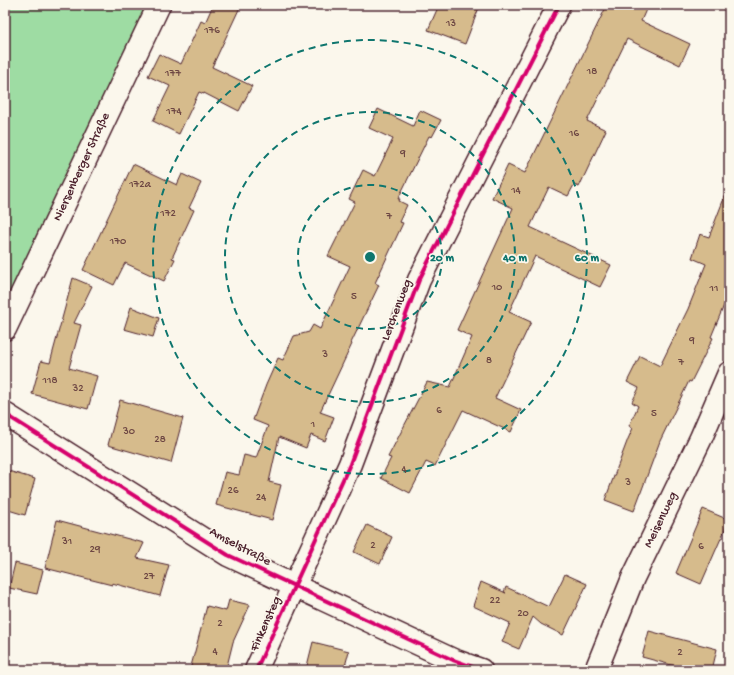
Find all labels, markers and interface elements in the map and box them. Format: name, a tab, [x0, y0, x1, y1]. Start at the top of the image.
house number: 13	[445, 18, 456, 30]
house number: 176	[203, 25, 220, 37]
house number: 18	[586, 66, 597, 78]
house number: 177	[164, 68, 181, 80]
house number: 174	[165, 106, 182, 118]
street label: Niersenberger Straße	[50, 110, 114, 224]
house number: 16	[568, 128, 579, 140]
house number: 9	[399, 148, 406, 160]
house number: 172a	[128, 179, 152, 191]
house number: 14	[510, 185, 522, 197]
house number: 172	[159, 208, 176, 220]
house number: 7	[385, 211, 392, 223]
house number: 170	[109, 236, 126, 248]
centre of rings	[363, 250, 377, 264]
text: 20 m	[430, 252, 455, 266]
text: 40 m	[502, 252, 527, 266]
text: 60 m	[575, 252, 600, 266]
street label: Lerchenweg	[378, 277, 416, 343]
house number: 10	[491, 282, 502, 294]
house number: 11	[709, 283, 718, 295]
house number: 5	[351, 291, 357, 303]
house number: 9	[688, 335, 695, 347]
house number: 3	[321, 349, 328, 361]
house number: 8	[486, 355, 492, 367]
house number: 7	[677, 357, 684, 369]
house number: 118	[42, 375, 57, 387]
house number: 32	[71, 383, 84, 395]
house number: 6	[436, 405, 442, 417]
house number: 5	[651, 408, 657, 420]
house number: 1	[310, 419, 315, 431]
house number: 30	[122, 426, 135, 438]
house number: 28	[154, 434, 166, 446]
house number: 4	[401, 464, 407, 476]
house number: 3	[624, 477, 631, 489]
house number: 26	[228, 485, 239, 497]
street label: Meisenweg	[641, 490, 681, 550]
house number: 24	[256, 492, 267, 504]
street label: Amselstraße	[207, 524, 274, 570]
house number: 31	[61, 536, 72, 548]
house number: 2	[370, 540, 376, 552]
house number: 6	[698, 541, 704, 553]
house number: 29	[90, 544, 101, 556]
house number: 27	[143, 571, 155, 583]
street label: Finkensteg	[247, 594, 285, 655]
house number: 22	[490, 595, 501, 607]
house number: 20	[517, 608, 529, 620]
house number: 2	[217, 618, 223, 630]
house number: 4	[212, 646, 218, 658]
house number: 2	[677, 647, 683, 659]

